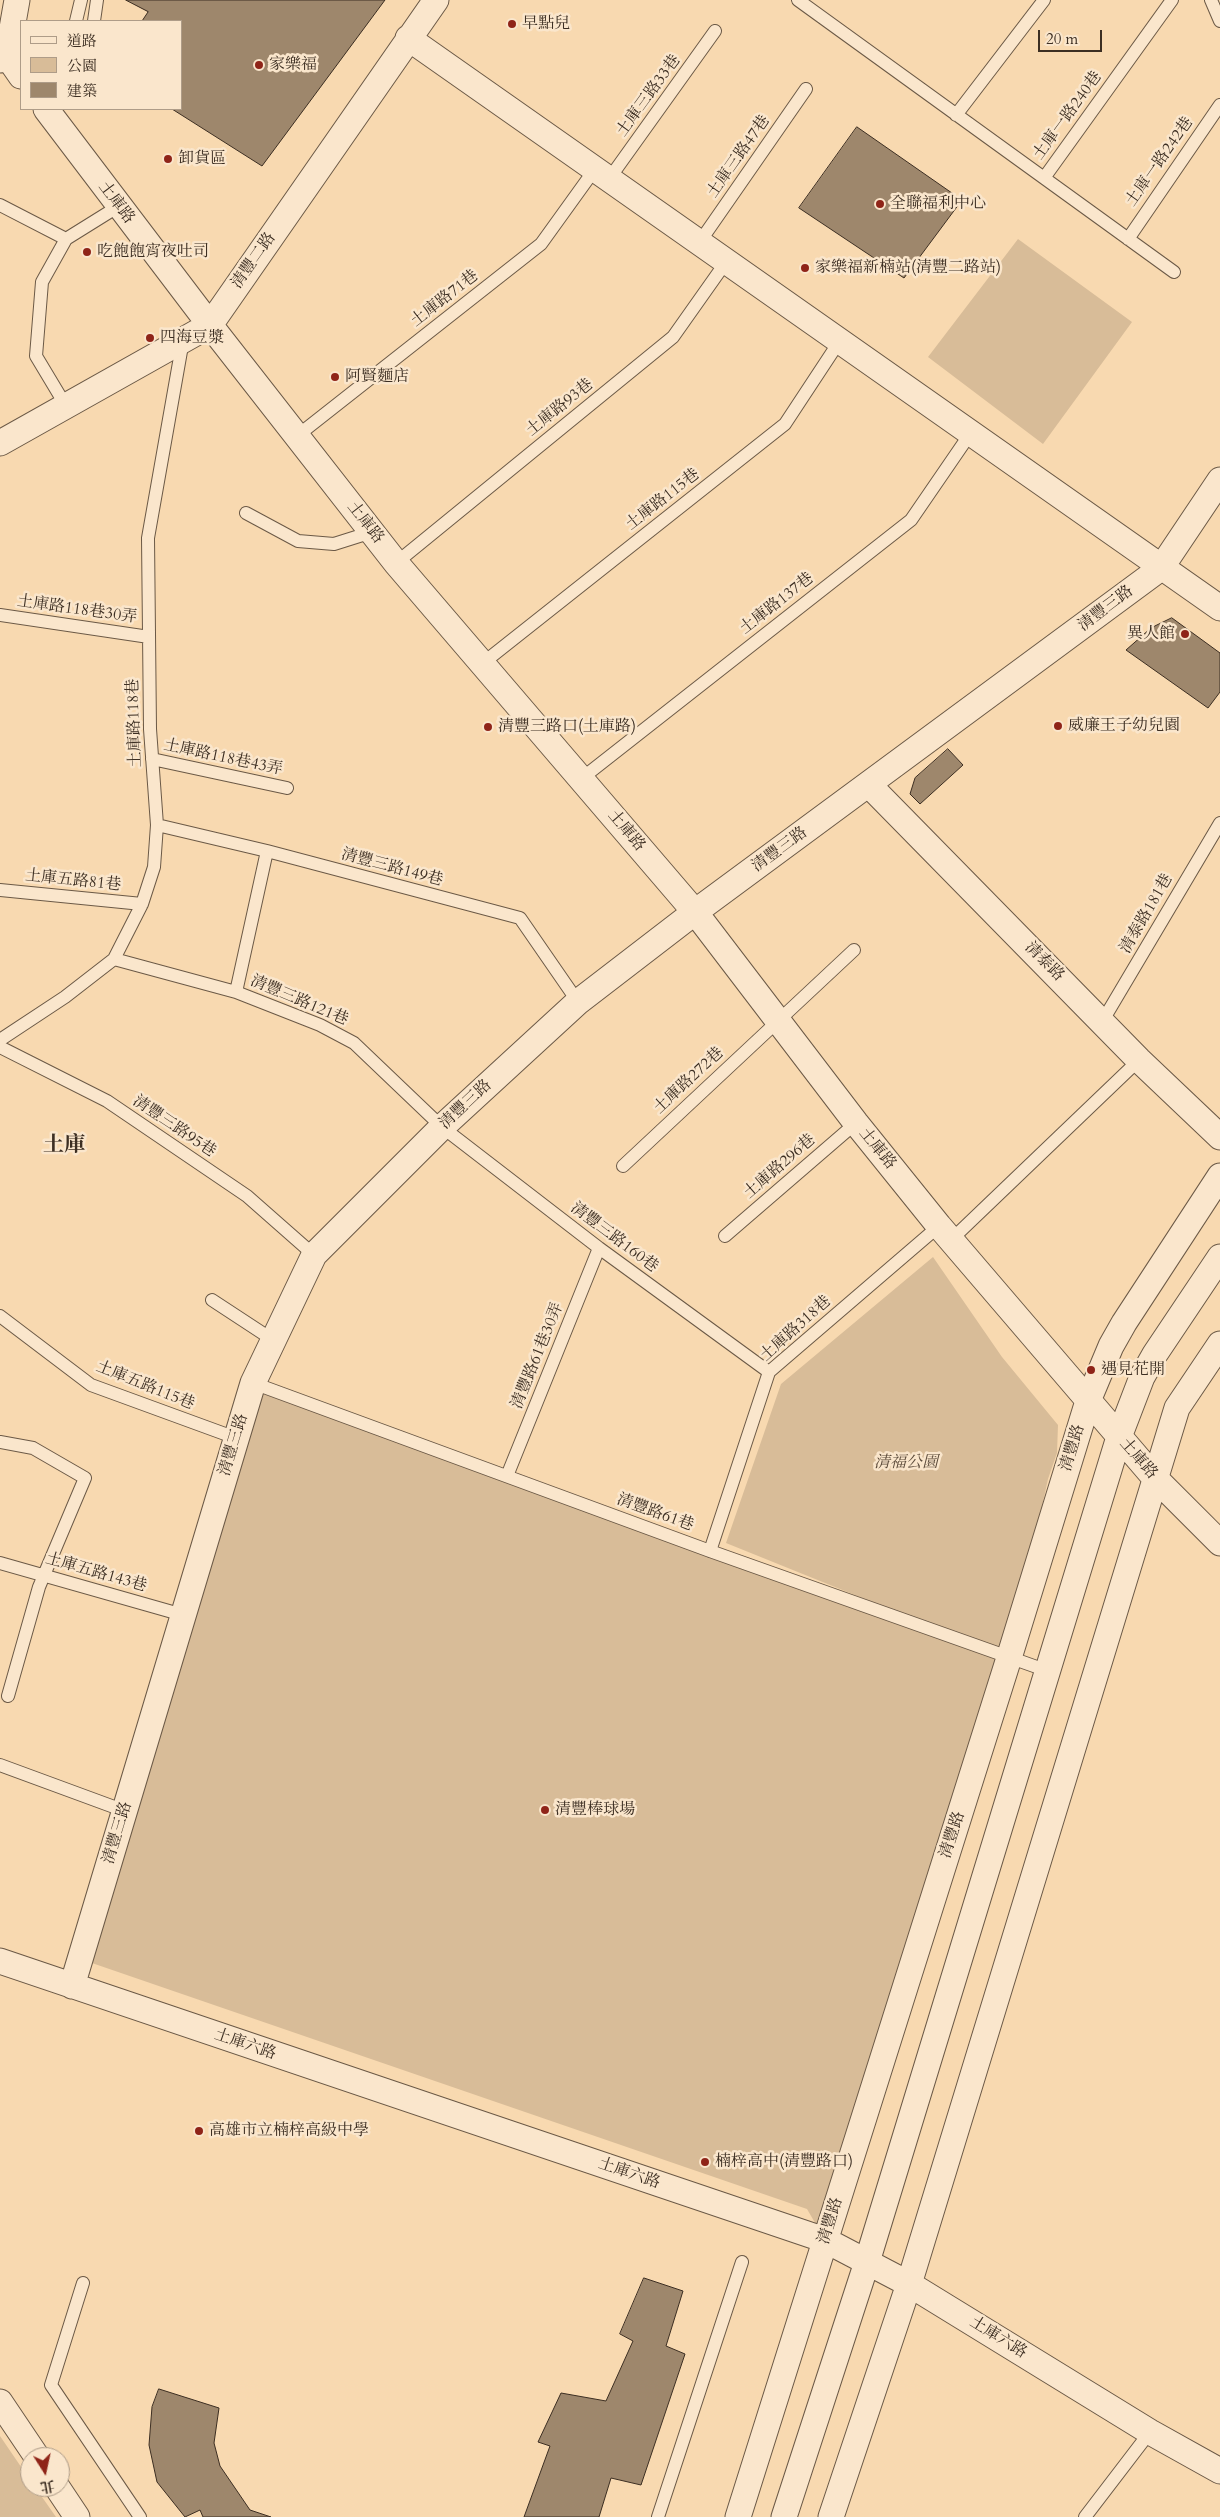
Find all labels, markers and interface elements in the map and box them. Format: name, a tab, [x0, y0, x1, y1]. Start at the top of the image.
place label: 早點兒	[522, 14, 570, 34]
marker: 早點兒	[506, 18, 518, 30]
legend	[20, 20, 182, 110]
scale bar	[1040, 20, 1104, 52]
text: 20 m	[1046, 29, 1078, 49]
text: 道路	[67, 31, 97, 51]
street label: 土庫三路33巷	[613, 51, 685, 141]
place label: 家樂福	[269, 55, 317, 75]
text: 公園	[67, 56, 97, 76]
marker: 家樂福	[253, 59, 265, 71]
street label: 土庫一路240巷	[1029, 68, 1107, 164]
text: 建築	[67, 81, 97, 101]
street label: 土庫三路47巷	[703, 112, 775, 202]
street label: 土庫一路242巷	[1122, 114, 1198, 210]
place label: 卸貨區	[178, 149, 226, 169]
marker: 卸貨區	[162, 153, 174, 165]
street label: 土庫路	[94, 178, 138, 228]
place label: 全聯福利中心	[890, 194, 986, 214]
marker: 全聯福利中心	[874, 198, 886, 210]
street label: 清豐二路	[228, 229, 280, 293]
place label: 吃飽飽宵夜吐司	[97, 242, 209, 262]
marker: 吃飽飽宵夜吐司	[81, 246, 93, 258]
place label: 家樂福新楠站(清豐二路站)	[815, 258, 1001, 278]
marker: 家樂福新楠站(清豐二路站)	[799, 262, 811, 274]
street label: 土庫路71巷	[407, 267, 483, 331]
place label: 四海豆漿	[160, 328, 224, 348]
marker: 四海豆漿	[144, 332, 156, 344]
place label: 阿賢麵店	[345, 367, 409, 387]
marker: 阿賢麵店	[329, 371, 341, 383]
street label: 土庫路93巷	[523, 375, 597, 441]
street label: 土庫路115巷	[622, 465, 704, 535]
street label: 土庫路	[343, 498, 387, 548]
street label: 土庫路137巷	[736, 569, 818, 639]
street label: 清豐三路	[1075, 582, 1137, 636]
street label: 土庫路118巷30弄	[16, 592, 138, 628]
place label: 異人館	[1127, 624, 1175, 644]
marker: 異人館	[1179, 628, 1191, 640]
street label: 土庫路118巷	[124, 678, 146, 768]
place label: 威廉王子幼兒園	[1068, 716, 1180, 736]
place label: 清豐三路口(土庫路)	[498, 717, 636, 737]
marker: 威廉王子幼兒園	[1052, 720, 1064, 732]
marker: 清豐三路口(土庫路)	[482, 721, 494, 733]
street label: 土庫路118巷43弄	[162, 736, 284, 780]
street label: 土庫路	[603, 806, 649, 856]
street label: 清豐三路	[748, 823, 812, 877]
street label: 清豐三路149巷	[339, 845, 445, 891]
street label: 土庫五路81巷	[24, 866, 122, 896]
street label: 清泰路181巷	[1117, 871, 1177, 957]
street label: 清泰路	[1020, 938, 1068, 986]
street label: 清豐三路121巷	[247, 972, 351, 1030]
street label: 土庫路272巷	[650, 1044, 728, 1118]
street label: 清豐三路	[436, 1076, 496, 1134]
street label: 清豐三路95巷	[129, 1092, 219, 1162]
street label: 土庫路	[854, 1124, 900, 1174]
street label: 土庫路296巷	[740, 1131, 820, 1203]
district label: 土庫	[43, 1133, 85, 1159]
street label: 清豐三路160巷	[566, 1199, 662, 1277]
street label: 土庫路318巷	[757, 1292, 835, 1366]
street label: 清豐路61巷30弄	[508, 1300, 568, 1412]
street label: 土庫五路115巷	[93, 1358, 197, 1414]
place label: 遇見花開	[1101, 1360, 1165, 1380]
marker: 遇見花開	[1085, 1364, 1097, 1376]
street label: 清豐三路	[215, 1412, 253, 1478]
street label: 清豐路	[1057, 1422, 1089, 1474]
street label: 土庫路	[1115, 1435, 1161, 1483]
park label: 清福公園	[874, 1453, 938, 1473]
street label: 清豐路61巷	[614, 1490, 696, 1536]
street label: 土庫五路143巷	[43, 1549, 149, 1597]
street label: 清豐三路	[99, 1800, 137, 1866]
place label: 清豐棒球場	[555, 1800, 635, 1820]
marker: 清豐棒球場	[539, 1804, 551, 1816]
street label: 清豐路	[936, 1809, 970, 1861]
street label: 土庫六路	[212, 2026, 278, 2064]
place label: 高雄市立楠梓高級中學	[209, 2121, 369, 2141]
marker: 高雄市立楠梓高級中學	[193, 2125, 205, 2137]
place label: 楠梓高中(清豐路口)	[715, 2152, 853, 2172]
street label: 土庫六路	[596, 2155, 662, 2193]
marker: 楠梓高中(清豐路口)	[699, 2156, 711, 2168]
street label: 清豐路	[815, 2195, 847, 2247]
street label: 土庫六路	[966, 2313, 1030, 2363]
north arrow	[20, 2447, 70, 2497]
text: 北	[39, 2476, 56, 2497]

